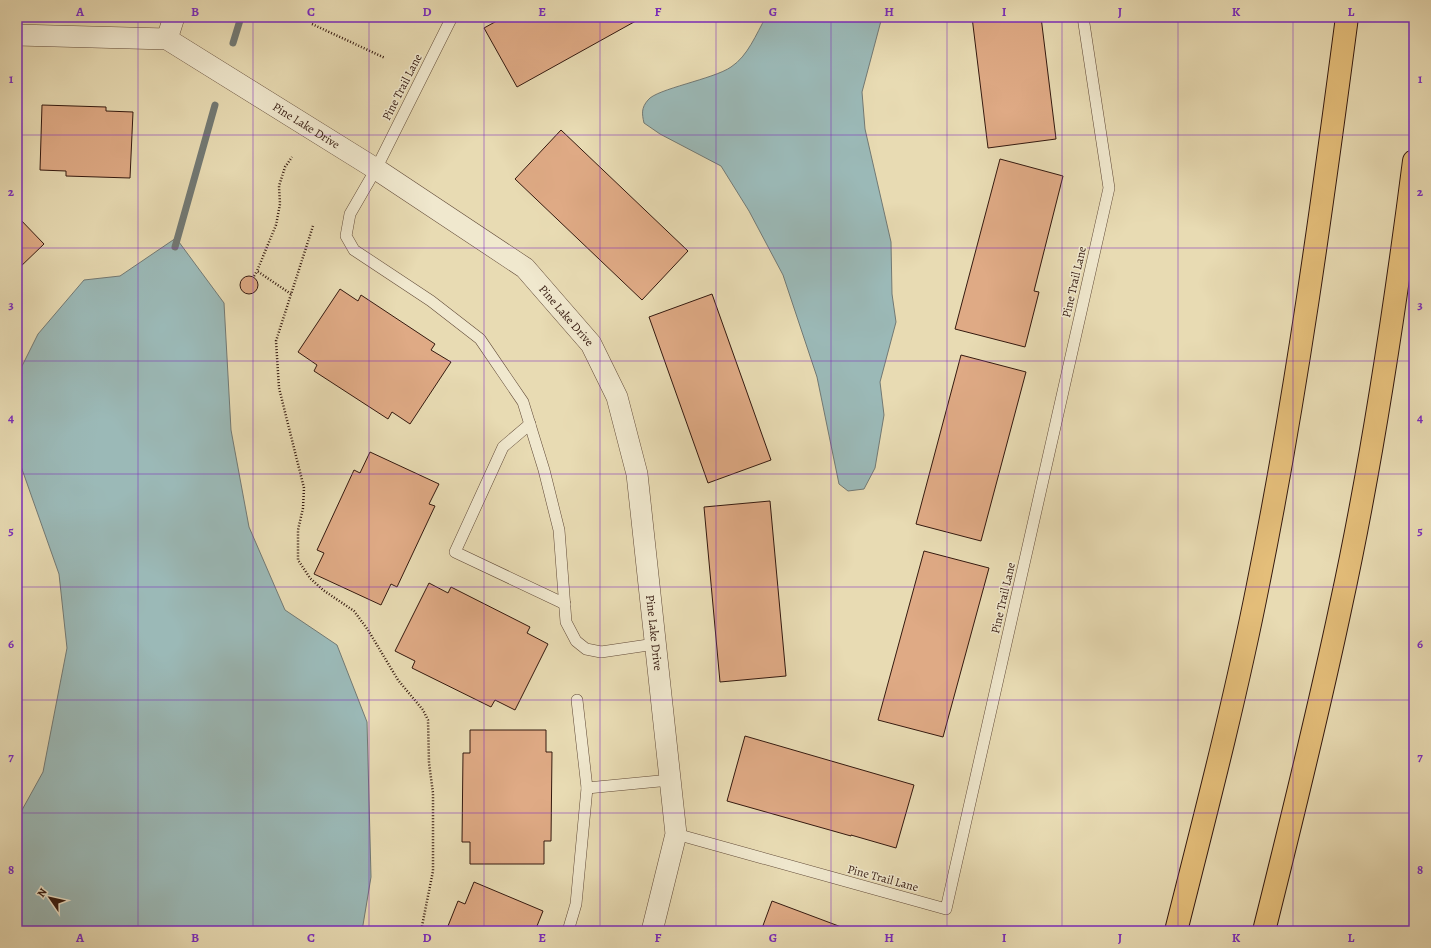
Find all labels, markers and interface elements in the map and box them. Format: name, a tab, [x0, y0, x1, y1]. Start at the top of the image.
text: A	[75, 3, 85, 20]
text: B	[191, 3, 199, 20]
text: C	[307, 3, 315, 20]
text: D	[422, 3, 432, 20]
text: E	[538, 3, 546, 20]
text: F	[655, 3, 662, 20]
text: G	[769, 3, 777, 20]
text: H	[884, 3, 894, 20]
text: I	[1002, 3, 1007, 20]
text: J	[1118, 3, 1122, 20]
text: K	[1232, 3, 1241, 20]
text: L	[1348, 3, 1355, 20]
street label: Pine Trail Lane	[378, 51, 426, 123]
text: 1	[9, 70, 14, 87]
text: 1	[1418, 70, 1423, 87]
street label: Pine Lake Drive	[270, 99, 343, 153]
text: 2	[8, 183, 15, 200]
text: 2	[1417, 183, 1424, 200]
street label: Pine Trail Lane	[1058, 245, 1090, 319]
street label: Pine Lake Drive	[535, 281, 597, 350]
text: 3	[8, 296, 14, 313]
text: 3	[1417, 296, 1423, 313]
text: 4	[8, 409, 14, 426]
text: 4	[1417, 409, 1423, 426]
text: 5	[8, 522, 14, 539]
text: 5	[1417, 522, 1423, 539]
street label: Pine Trail Lane	[987, 561, 1019, 635]
street label: Pine Lake Drive	[642, 594, 666, 672]
text: 6	[8, 635, 14, 652]
text: 6	[1417, 635, 1423, 652]
text: 7	[8, 748, 14, 765]
text: 7	[1417, 748, 1423, 765]
text: 8	[8, 861, 14, 878]
street label: Pine Trail Lane	[846, 861, 920, 895]
text: 8	[1417, 861, 1423, 878]
north arrow	[30, 878, 70, 918]
text: N	[34, 885, 51, 900]
text: A	[75, 929, 85, 946]
text: B	[191, 929, 199, 946]
text: C	[307, 929, 315, 946]
text: D	[422, 929, 432, 946]
text: E	[538, 929, 546, 946]
text: F	[655, 929, 662, 946]
text: G	[769, 929, 777, 946]
text: H	[884, 929, 894, 946]
text: I	[1002, 929, 1007, 946]
text: J	[1118, 929, 1122, 946]
text: K	[1232, 929, 1241, 946]
text: L	[1348, 929, 1355, 946]

